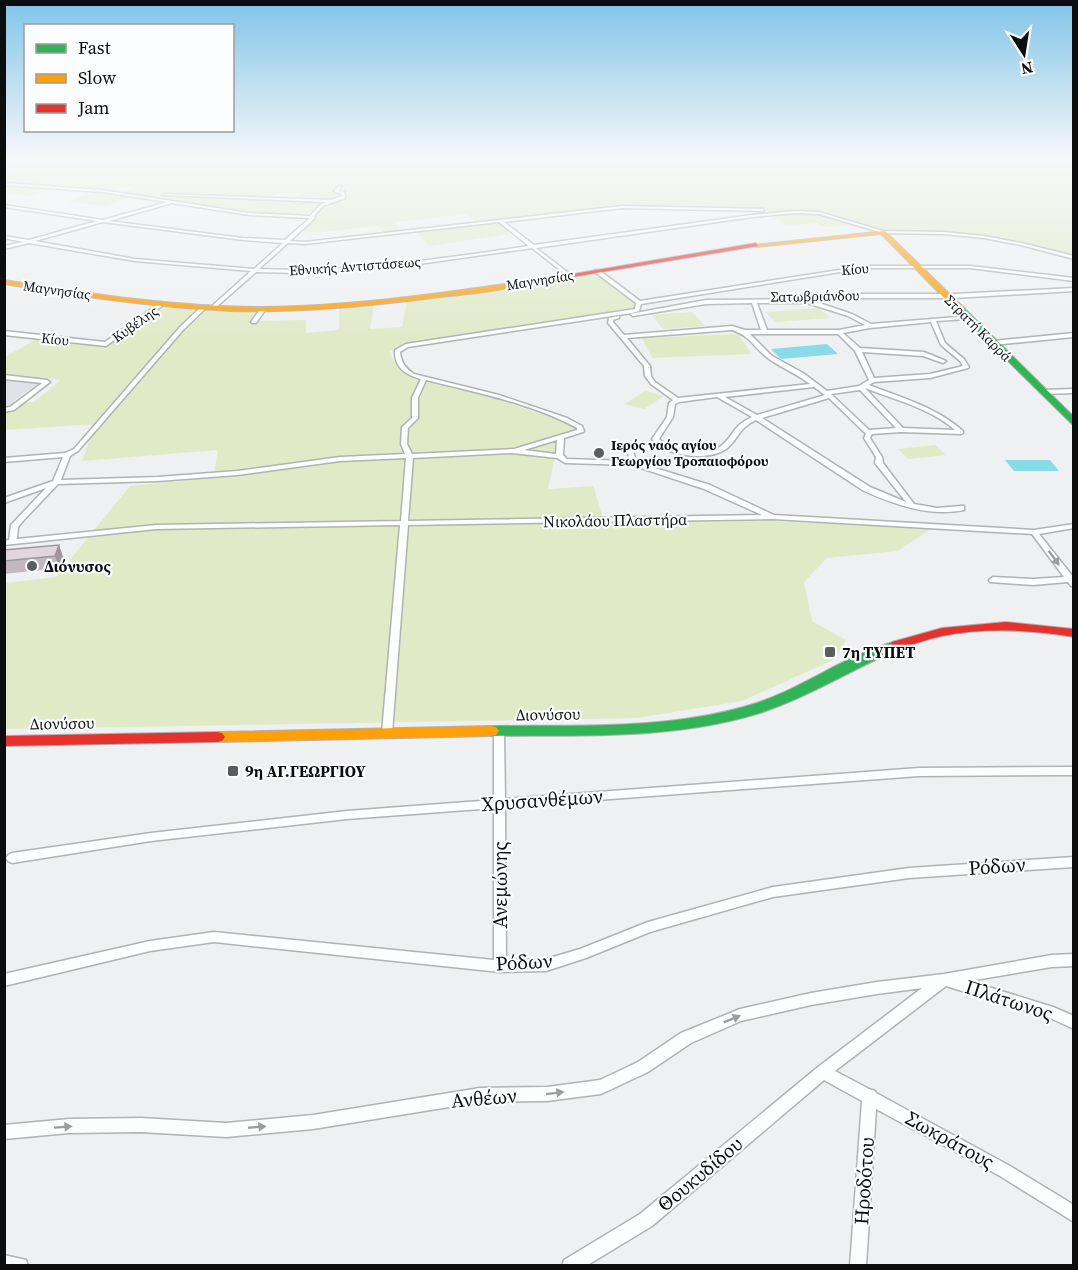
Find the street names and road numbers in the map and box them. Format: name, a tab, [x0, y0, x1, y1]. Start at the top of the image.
street label: Εθνικής Αντιστάσεως	[289, 251, 421, 281]
street label: Κίου	[840, 258, 870, 280]
street label: Μαγνησίας	[505, 265, 575, 295]
street label: Μαγνησίας	[22, 275, 92, 305]
street label: Σατωβριάνδου	[771, 285, 859, 307]
street label: Στρατή Καρρά	[940, 290, 1016, 366]
street label: Κυβέλης	[108, 301, 162, 347]
street label: Κίου	[40, 328, 70, 350]
street label: Νικολάου Πλαστήρα	[543, 508, 687, 532]
street label: Διονύσου	[516, 702, 580, 726]
street label: Διονύσου	[30, 711, 94, 735]
street label: Χρυσανθέμων	[480, 782, 604, 818]
street label: Ανεμώνης	[486, 841, 514, 929]
street label: Ρόδων	[968, 850, 1027, 882]
street label: Ρόδων	[495, 947, 553, 977]
street label: Πλάτωνος	[961, 973, 1057, 1027]
street label: Ανθέων	[450, 1081, 518, 1115]
street label: Σωκράτους	[901, 1104, 999, 1176]
street label: Θουκυδίδου	[651, 1130, 749, 1218]
street label: Ηροδότου	[847, 1136, 881, 1226]

